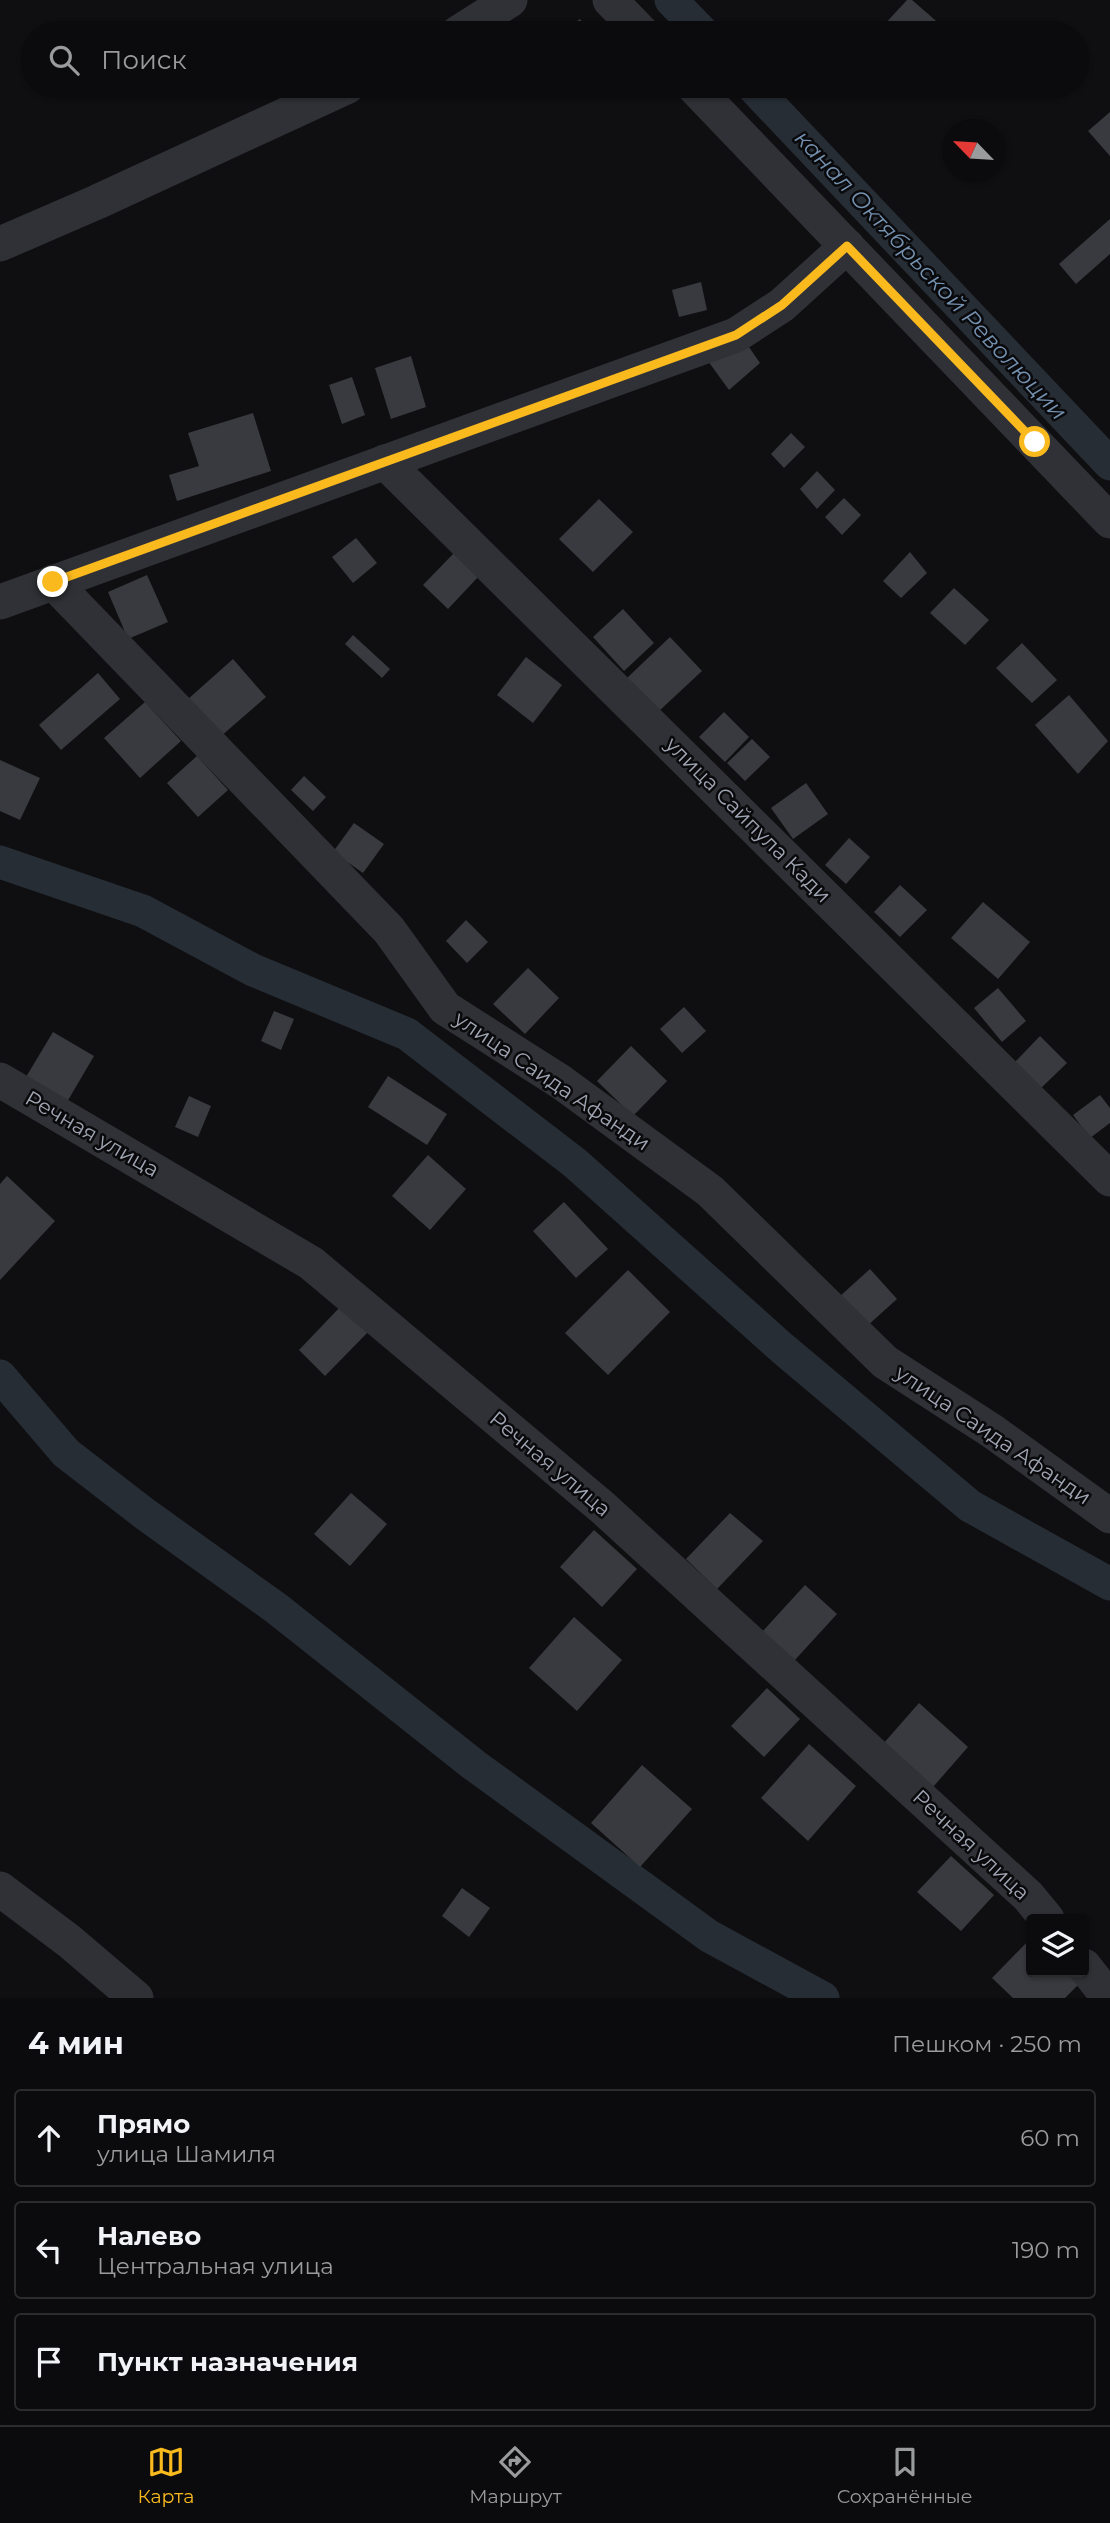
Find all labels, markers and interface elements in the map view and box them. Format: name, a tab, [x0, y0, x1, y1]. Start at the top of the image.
search box	[21, 21, 1089, 98]
icon: search	[45, 41, 83, 79]
text: Поиск	[101, 44, 187, 76]
north arrow	[942, 119, 1005, 182]
water label: канал Октябрьской Революции	[789, 124, 1073, 426]
route start	[1019, 426, 1050, 457]
route end	[37, 566, 68, 597]
street label: улица Сайпула Кади	[660, 731, 836, 908]
street label: улица Саида Афанди	[449, 1005, 655, 1155]
street label: Речная улица	[21, 1085, 164, 1182]
street label: улица Саида Афанди	[890, 1359, 1096, 1509]
street label: Речная улица	[485, 1406, 616, 1522]
street label: Речная улица	[908, 1784, 1035, 1905]
map controls	[1026, 1914, 1089, 1977]
button: layers	[1026, 1914, 1089, 1977]
text: 4 мин	[28, 2025, 124, 2062]
text: Пешком · 250 m	[892, 2030, 1082, 2058]
text: Прямо	[97, 2108, 190, 2140]
icon: ahead	[30, 2119, 68, 2157]
text: 60 m	[1020, 2124, 1080, 2152]
text: улица Шамиля	[97, 2140, 276, 2168]
text: Налево	[97, 2220, 201, 2252]
icon: left	[30, 2231, 68, 2269]
text: 190 m	[1012, 2236, 1080, 2264]
text: Центральная улица	[97, 2252, 334, 2280]
icon: arrive	[30, 2343, 68, 2381]
text: Пункт назначения	[97, 2346, 358, 2378]
tab: Карта	[137, 2443, 194, 2508]
tab: Маршрут	[469, 2443, 562, 2508]
tab: Сохранённые	[837, 2443, 973, 2508]

